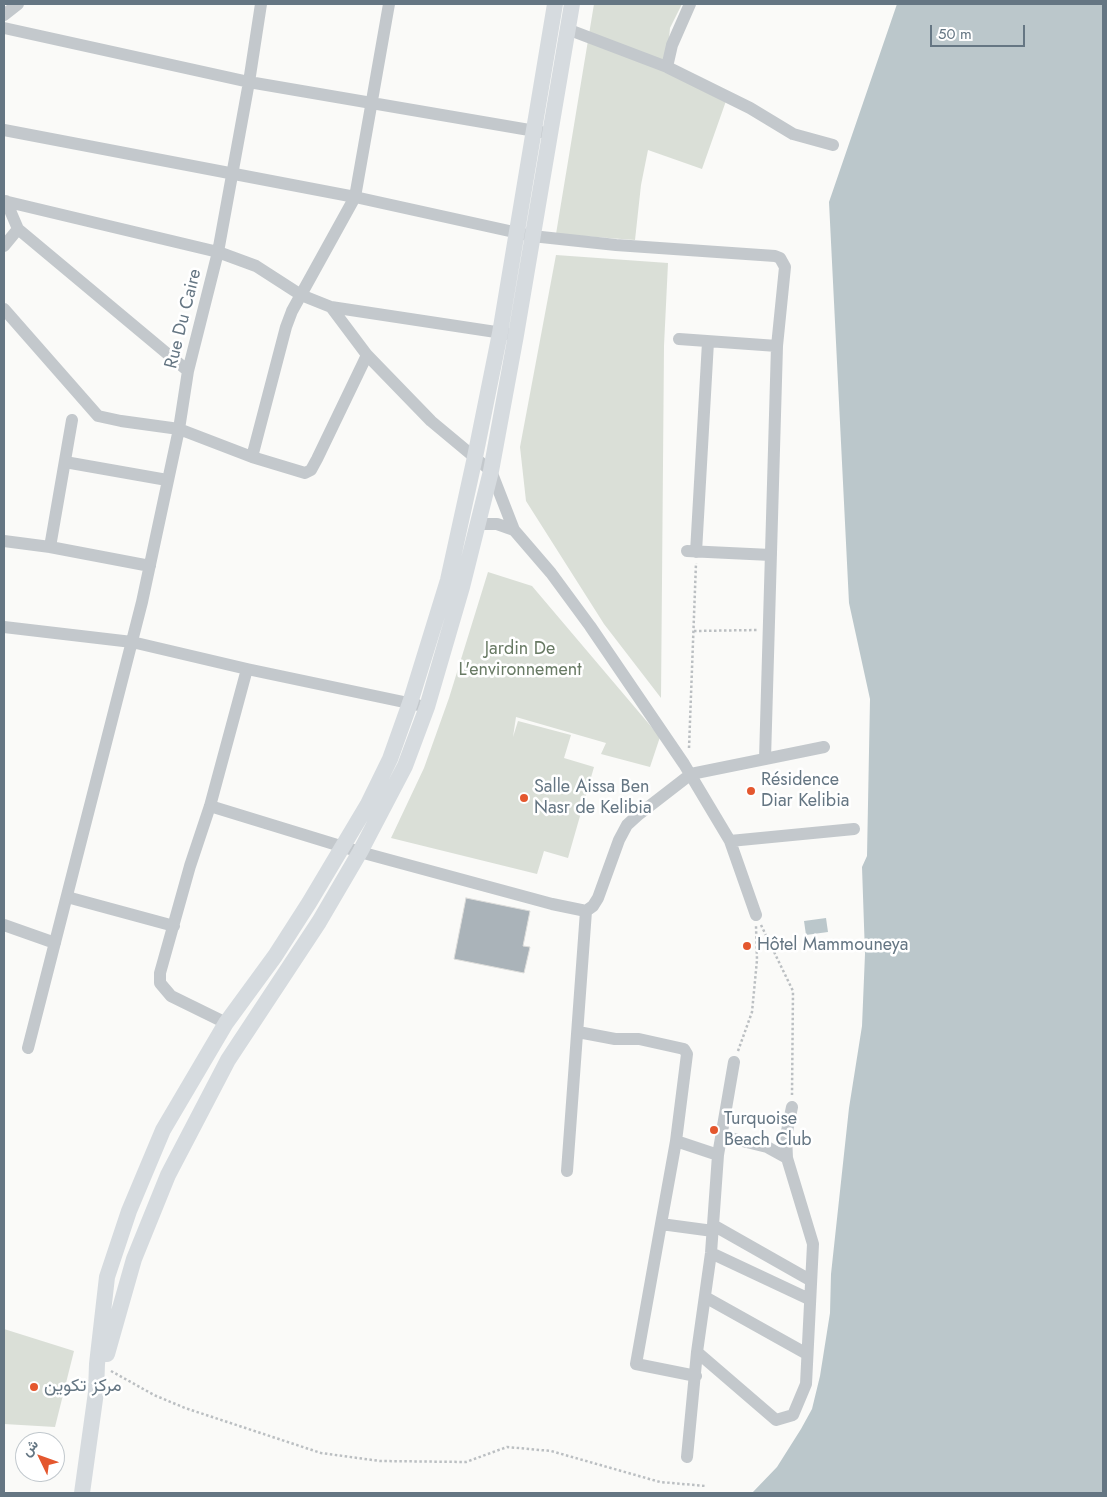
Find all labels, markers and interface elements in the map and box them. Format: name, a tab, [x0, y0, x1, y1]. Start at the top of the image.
scale bar	[932, 15, 1027, 47]
text: 50 m	[938, 23, 972, 45]
street label: Rue Du Caire	[161, 267, 207, 371]
park label: Jardin De L'environnement	[459, 639, 581, 682]
place label: Résidence Diar Kelibia	[761, 770, 849, 812]
place label: Salle Aissa Ben Nasr de Kelibia	[534, 777, 652, 820]
marker: Résidence Diar Kelibia	[745, 785, 757, 797]
marker: Salle Aissa Ben Nasr de Kelibia	[518, 792, 530, 804]
place label: Hôtel Mammouneya	[757, 935, 908, 957]
marker: Hôtel Mammouneya	[741, 940, 753, 952]
place label: Turquoise Beach Club	[724, 1109, 812, 1152]
marker: Turquoise Beach Club	[708, 1124, 720, 1136]
place label: مركز تكوين	[44, 1376, 122, 1398]
marker: مركز تكوين	[28, 1381, 40, 1393]
north arrow	[15, 1432, 65, 1482]
text: ش	[17, 1435, 43, 1461]

